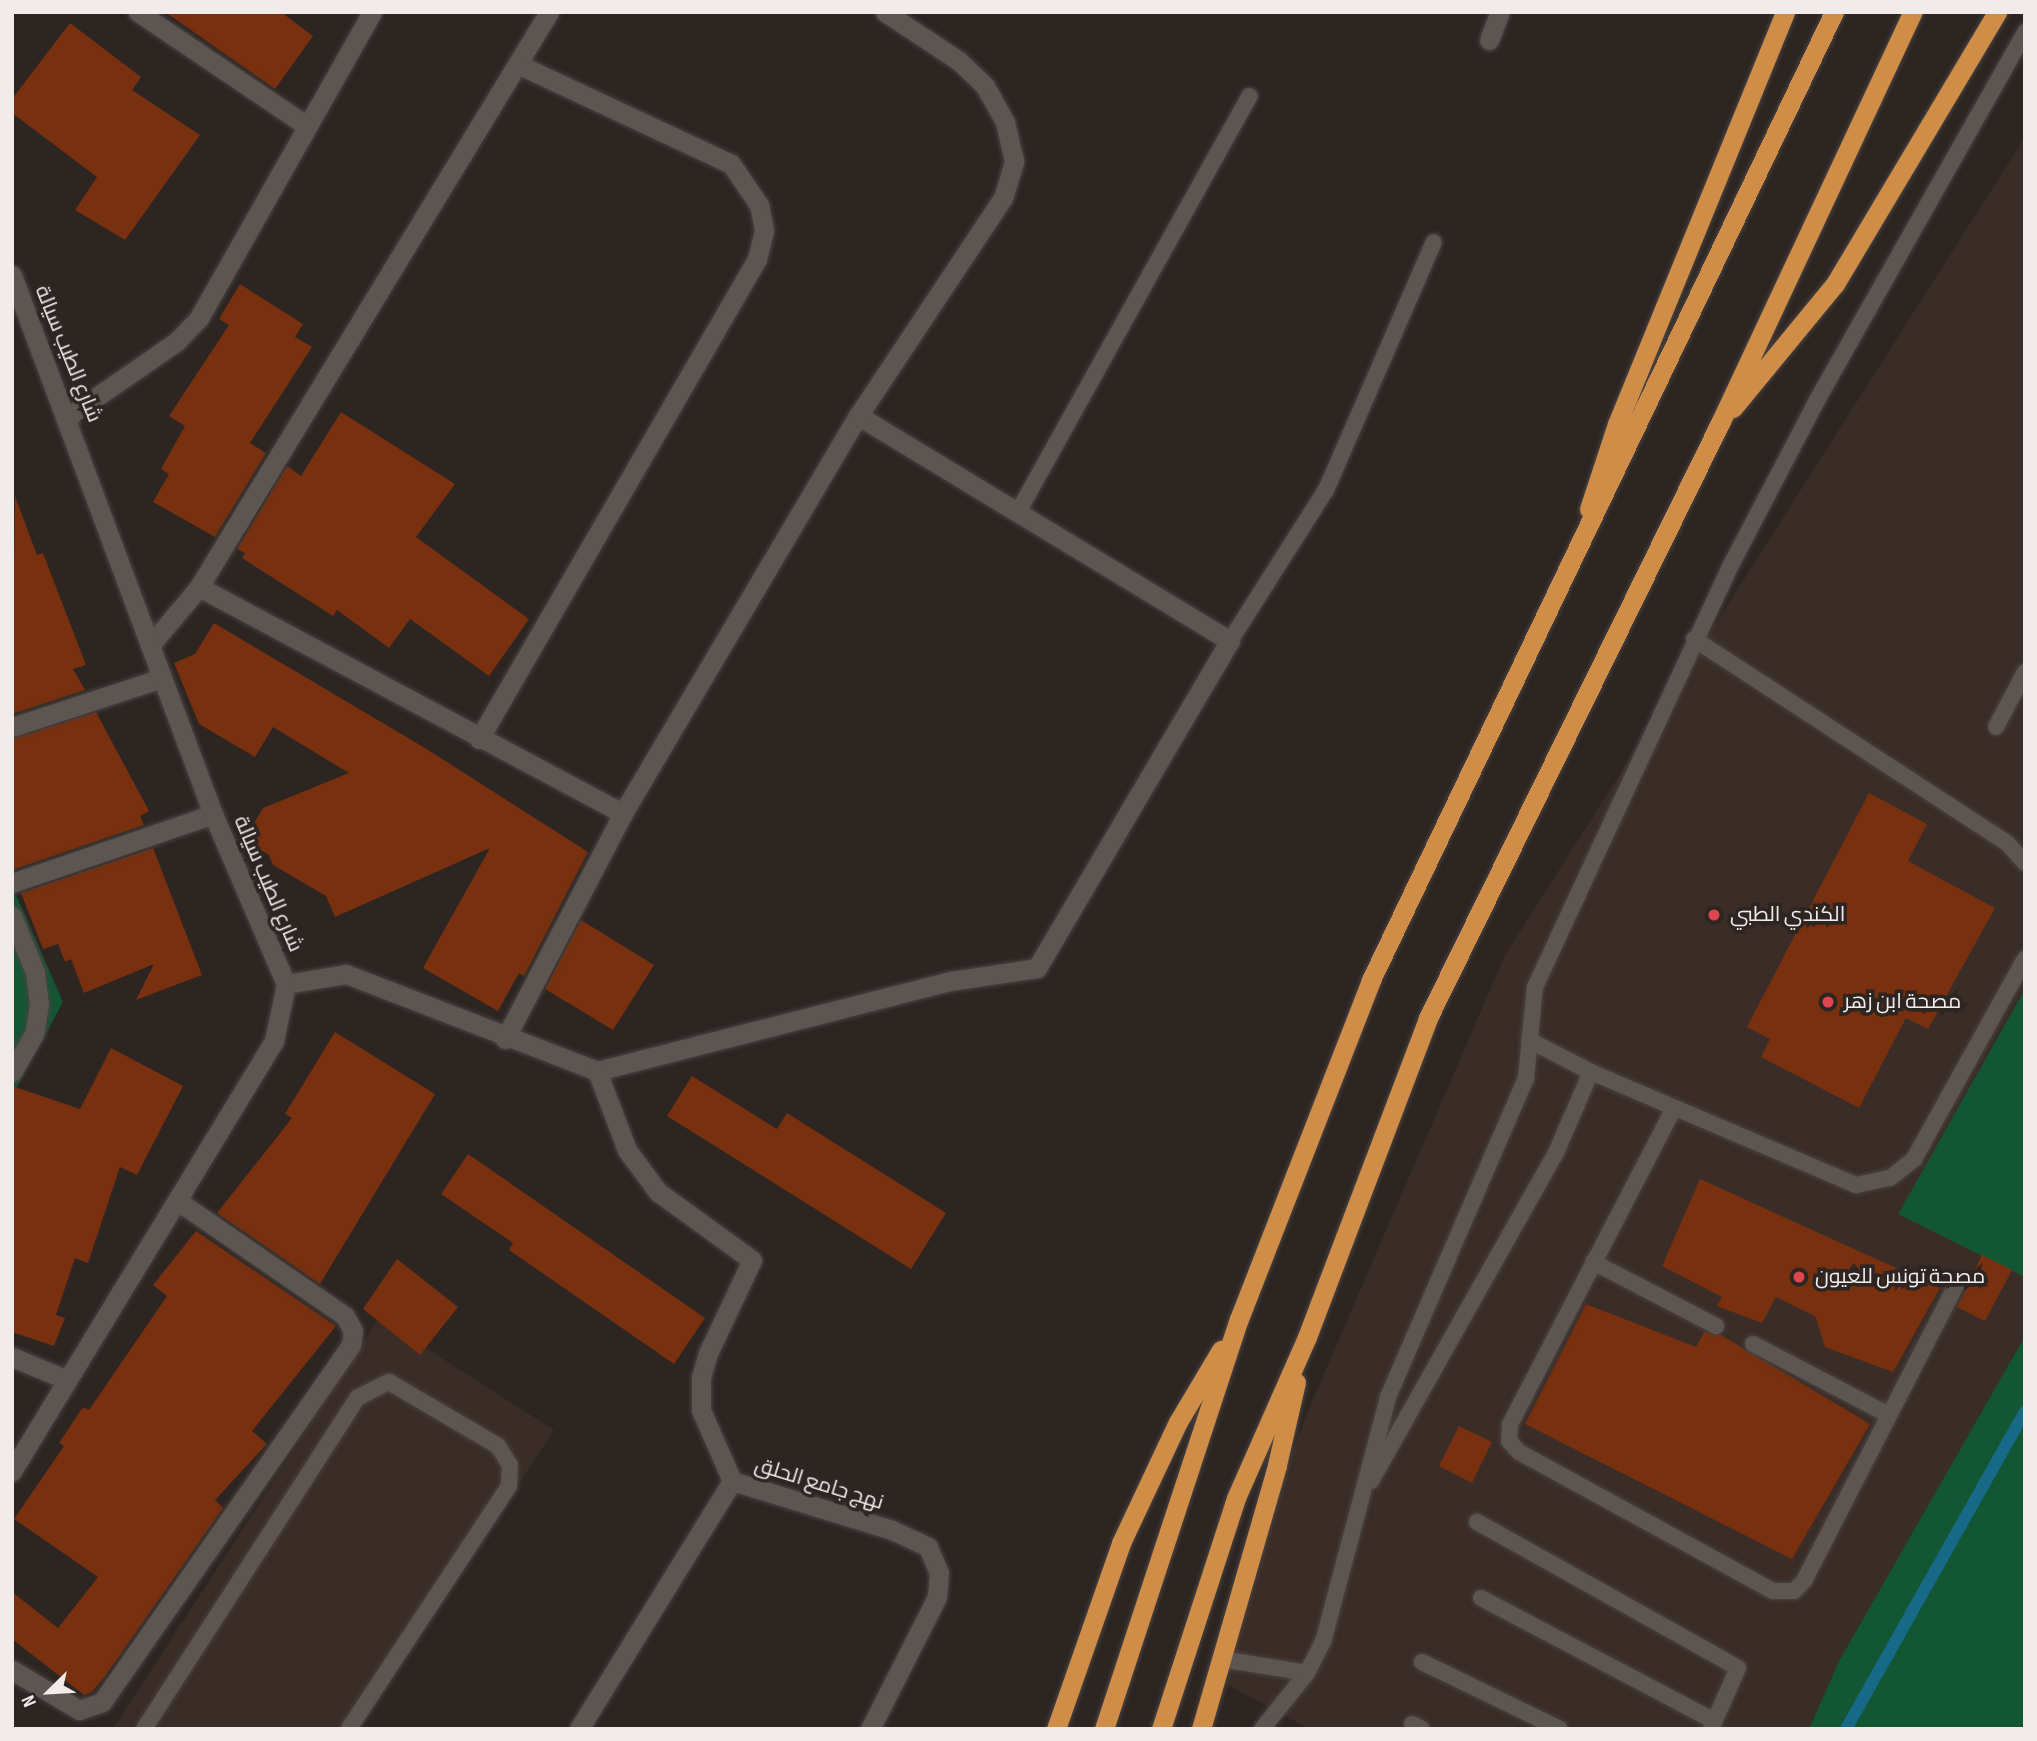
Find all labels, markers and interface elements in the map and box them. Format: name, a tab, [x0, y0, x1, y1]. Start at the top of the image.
street label: شارع الطيب سيالة	[29, 282, 107, 426]
street label: شارع الطيب سيالة	[228, 812, 308, 956]
place label: الكندي الطبي	[1730, 902, 1845, 928]
marker: الكندي الطبي	[1704, 905, 1724, 925]
place label: مصحة ابن زهر	[1844, 989, 1961, 1015]
marker: مصحة ابن زهر	[1818, 992, 1838, 1012]
place label: مصحة تونس للعيون	[1815, 1264, 1985, 1290]
marker: مصحة تونس للعيون	[1789, 1267, 1809, 1287]
street label: نهج جامع الحلق	[752, 1452, 886, 1516]
north arrow	[14, 1657, 84, 1727]
text: N	[17, 1691, 42, 1710]

